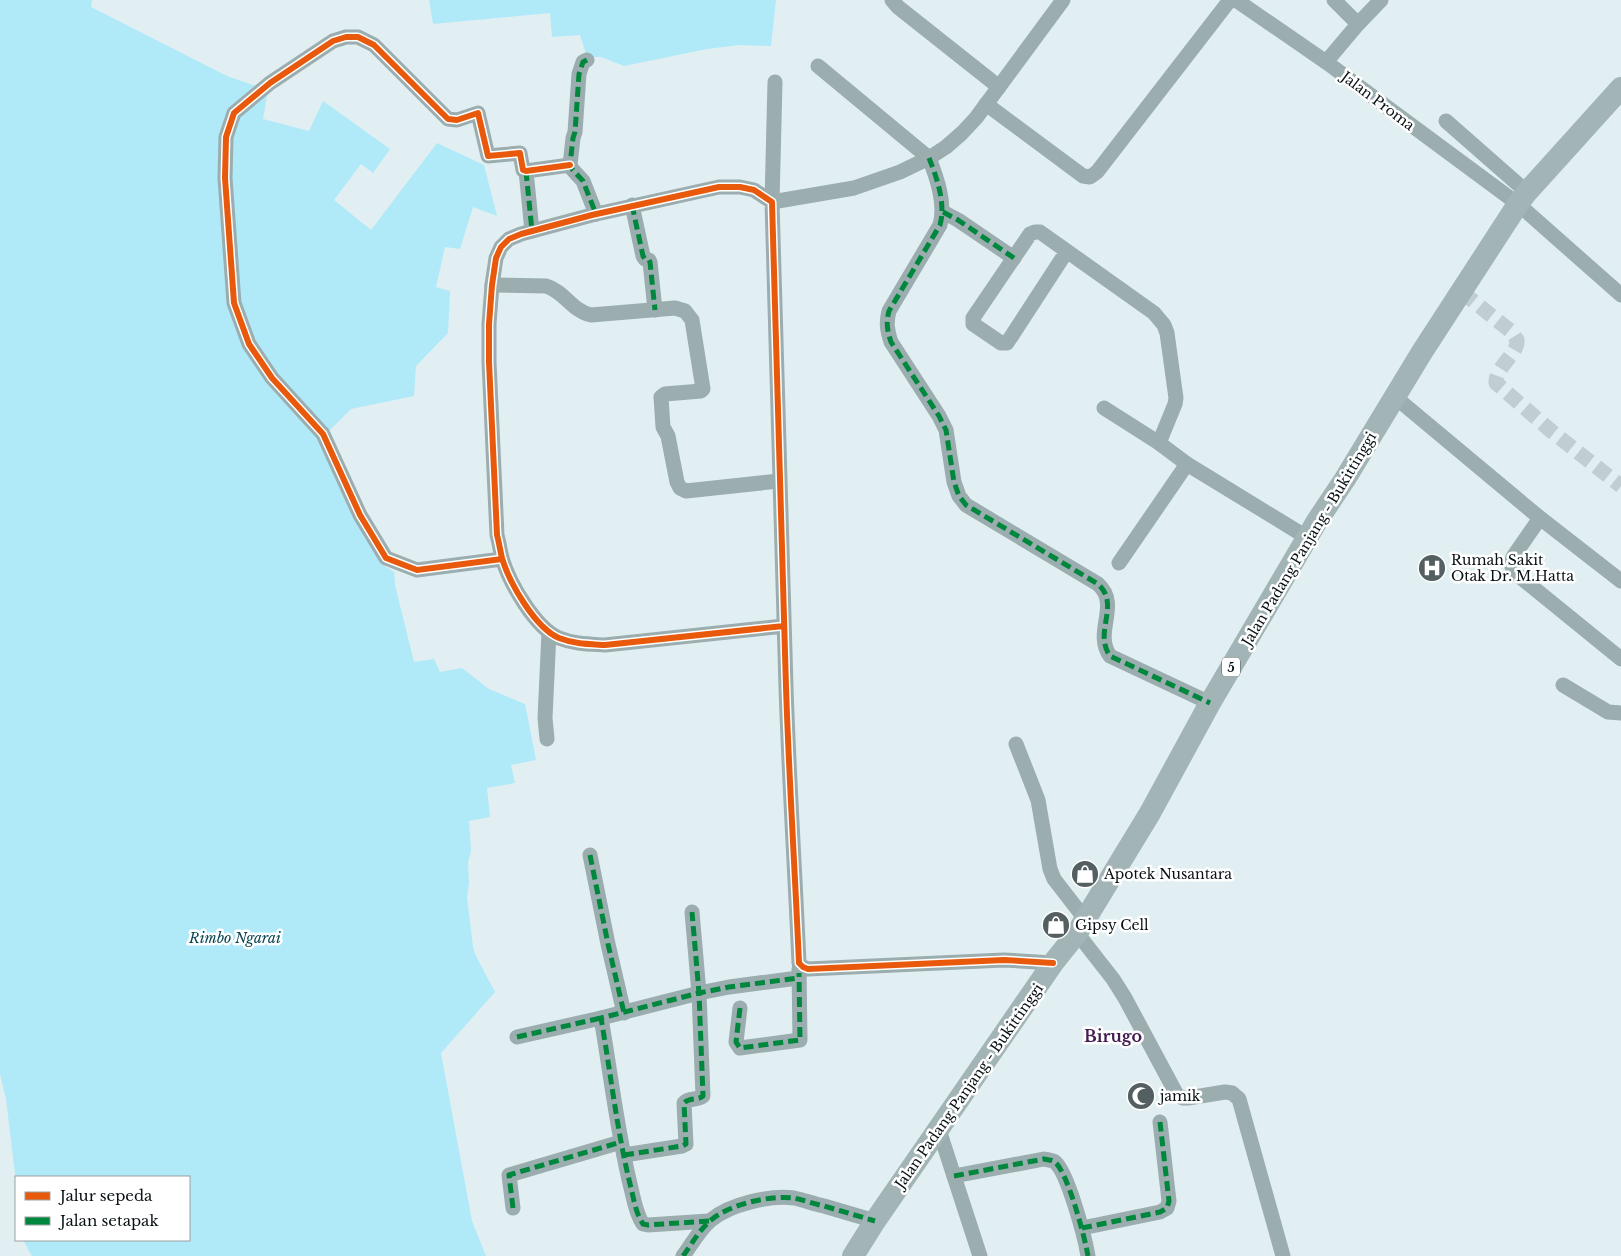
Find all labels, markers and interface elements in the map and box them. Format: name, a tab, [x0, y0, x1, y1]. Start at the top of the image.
street label: Jalan Proma	[1336, 66, 1418, 134]
street label: Jalan Padang Panjang - Bukittinggi	[1237, 429, 1380, 651]
place label: Rumah Sakit Otak Dr. M.Hatta	[1451, 551, 1574, 585]
hospital icon: Rumah Sakit Otak Dr. M.Hatta	[1417, 553, 1447, 583]
road number: 5	[1222, 658, 1240, 676]
shop icon: Apotek Nusantara	[1070, 859, 1100, 889]
place label: Apotek Nusantara	[1103, 865, 1232, 883]
shop icon: Gipsy Cell	[1041, 910, 1071, 940]
place label: Gipsy Cell	[1075, 916, 1149, 934]
park label: Rimbo Ngarai	[188, 929, 281, 947]
street label: Jalan Padang Panjang - Bukittinggi	[890, 980, 1047, 1194]
district label: Birugo	[1084, 1026, 1142, 1046]
mosque icon: jamik	[1126, 1081, 1156, 1111]
place label: jamik	[1158, 1087, 1201, 1105]
legend	[15, 1176, 190, 1241]
text: Jalur sepeda	[58, 1186, 153, 1205]
text: Jalan setapak	[58, 1211, 159, 1230]

